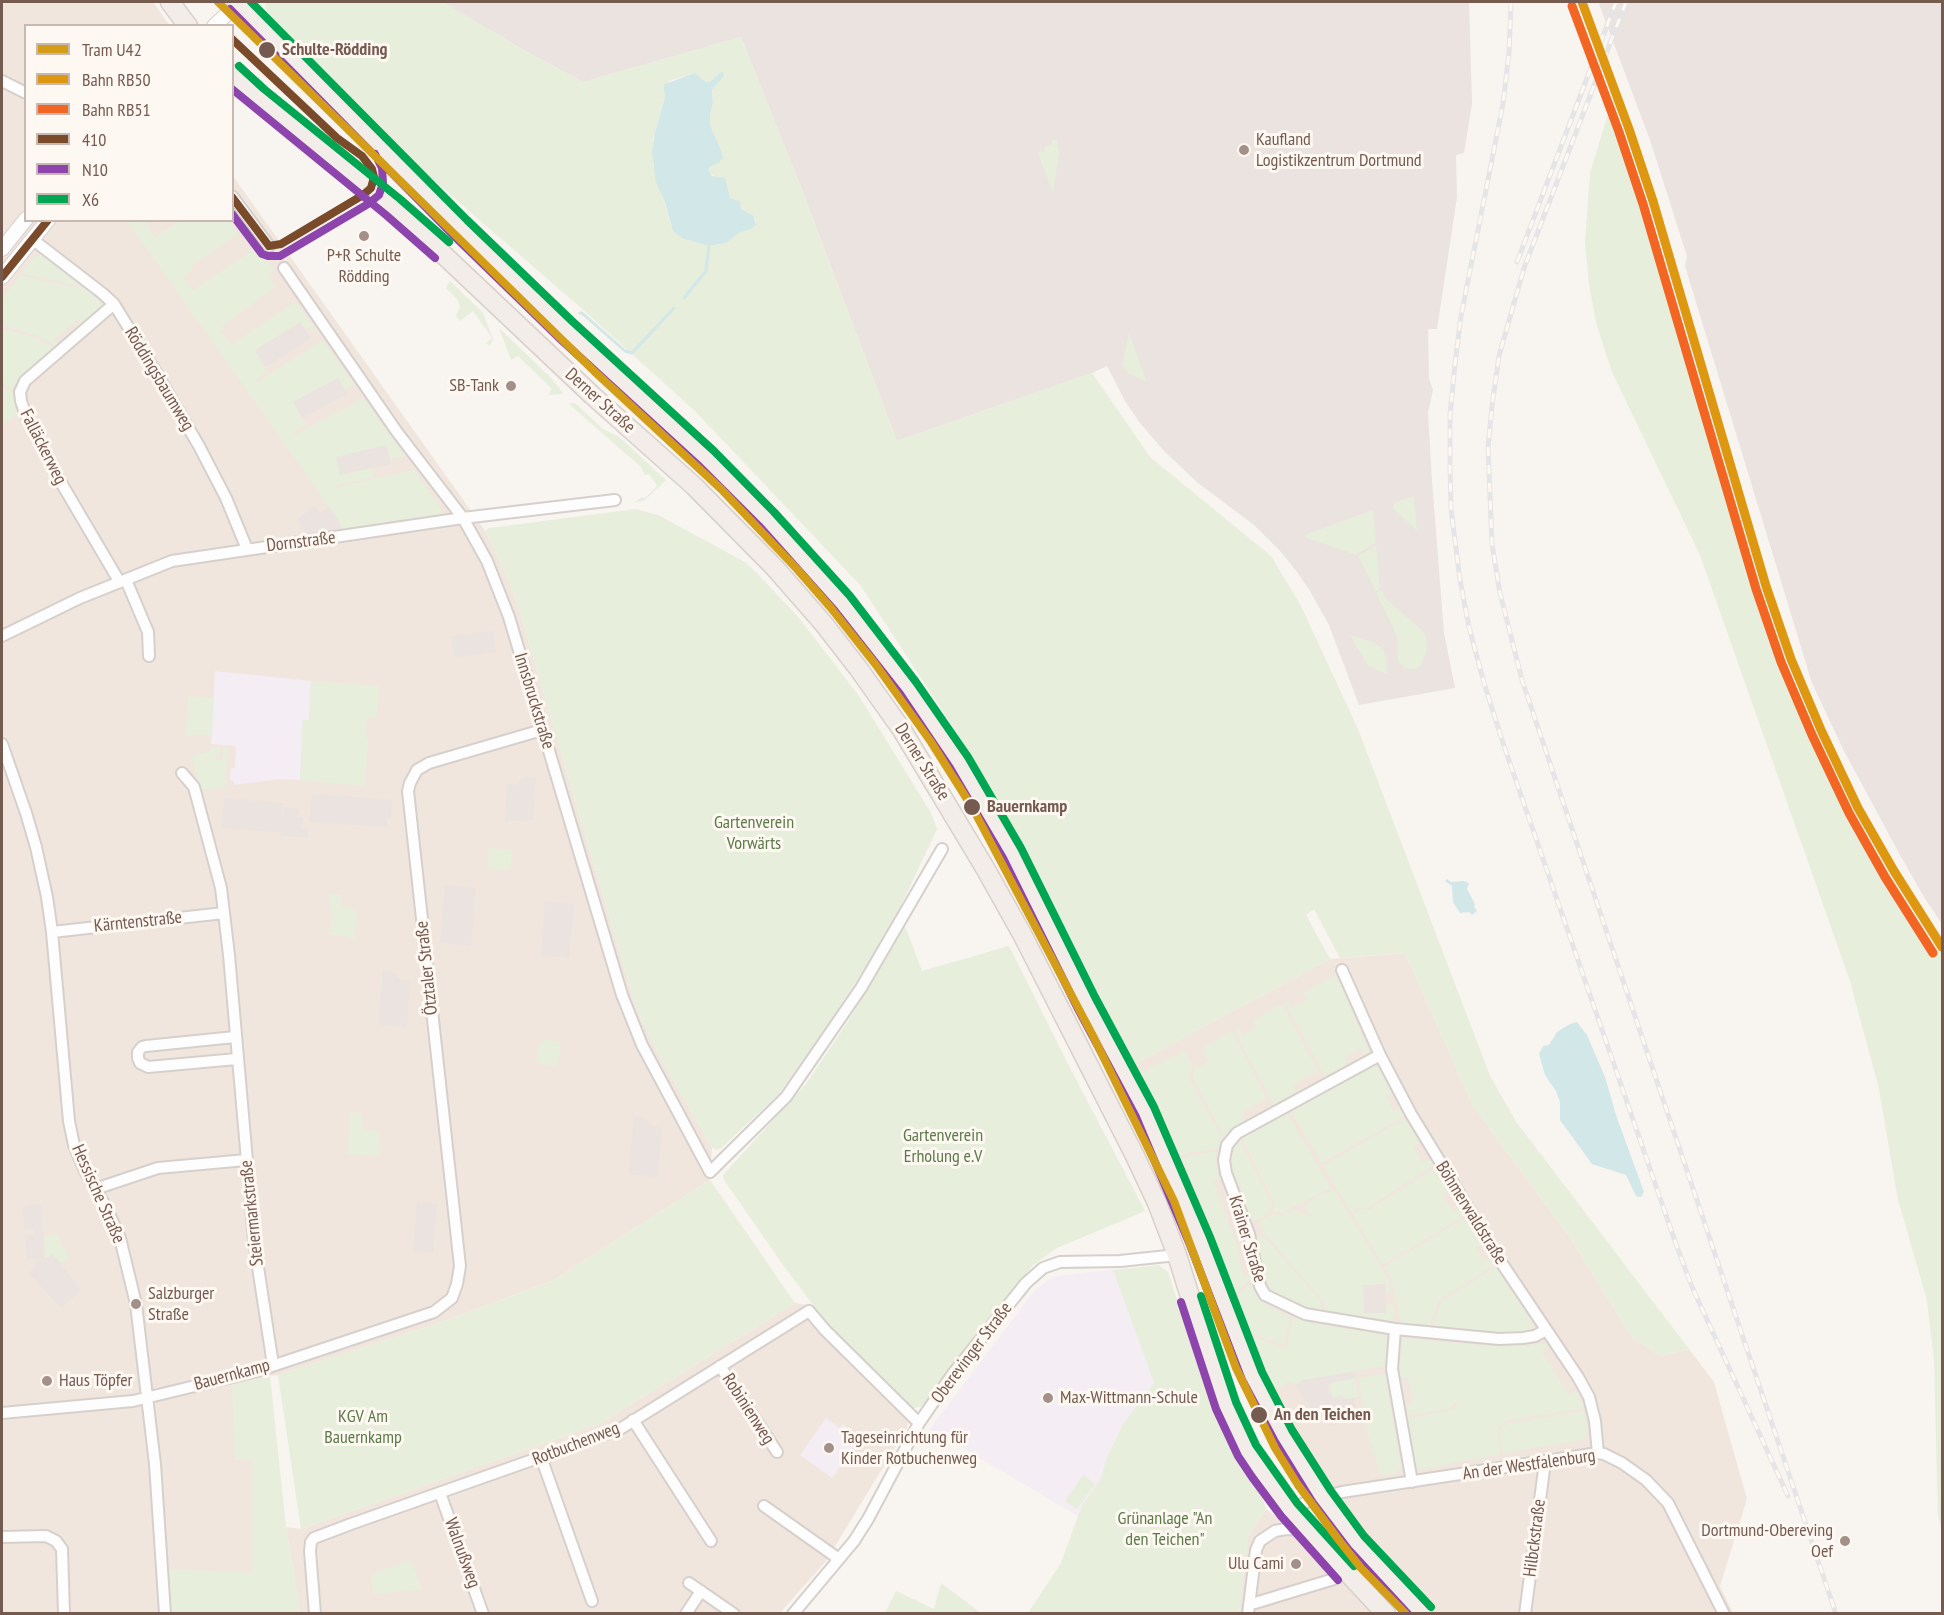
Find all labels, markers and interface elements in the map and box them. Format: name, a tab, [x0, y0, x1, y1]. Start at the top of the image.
legend	[24, 24, 234, 222]
text: Tram U42	[82, 38, 142, 61]
place label: Schulte-Rödding	[282, 39, 387, 61]
marker: Schulte-Rödding	[257, 40, 277, 60]
text: Bahn RB50	[82, 68, 151, 91]
text: Bahn RB51	[82, 98, 151, 121]
text: 410	[82, 128, 106, 151]
place label: Kaufland Logistikzentrum Dortmund	[1256, 129, 1422, 172]
marker: Kaufland Logistikzentrum Dortmund	[1237, 143, 1251, 157]
text: N10	[82, 158, 108, 181]
text: X6	[82, 188, 99, 211]
marker: P+R Schulte Rödding	[357, 229, 371, 243]
place label: P+R Schulte Rödding	[327, 245, 401, 288]
street label: Röddingsbaumweg	[120, 323, 198, 435]
street label: Derner Straße	[560, 364, 640, 438]
place label: SB-Tank	[449, 375, 499, 397]
marker: SB-Tank	[504, 379, 518, 393]
street label: Falläckerweg	[15, 406, 71, 488]
street label: Dornstraße	[265, 527, 337, 557]
street label: Innsbruckstraße	[509, 650, 559, 752]
street label: Derner Straße	[890, 719, 954, 805]
place label: Bauernkamp	[987, 796, 1067, 818]
marker: Bauernkamp	[962, 797, 982, 817]
park label: Gartenverein Vorwärts	[714, 812, 794, 854]
street label: Kärntenstraße	[93, 907, 183, 937]
street label: Ötztaler Straße	[411, 920, 443, 1016]
park label: Gartenverein Erholung e.V	[903, 1125, 983, 1168]
street label: Hessische Straße	[67, 1141, 129, 1247]
street label: Böhmerwaldstraße	[1431, 1157, 1511, 1269]
street label: Steiermarkstraße	[236, 1159, 268, 1267]
street label: Krainer Straße	[1224, 1193, 1270, 1285]
place label: Salzburger Straße	[148, 1283, 214, 1326]
marker: Salzburger Straße	[129, 1297, 143, 1311]
street label: Oberevinger Straße	[927, 1298, 1017, 1408]
street label: Bauernkamp	[192, 1355, 272, 1395]
place label: Haus Töpfer	[59, 1370, 133, 1392]
street label: Robinienweg	[717, 1370, 779, 1448]
marker: Haus Töpfer	[40, 1374, 54, 1388]
place label: Max-Wittmann-Schule	[1060, 1387, 1198, 1409]
marker: Max-Wittmann-Schule	[1041, 1391, 1055, 1405]
place label: An den Teichen	[1274, 1404, 1371, 1426]
marker: An den Teichen	[1249, 1405, 1269, 1425]
park label: KGV Am Bauernkamp	[324, 1406, 402, 1448]
street label: Rotbuchenweg	[529, 1418, 623, 1470]
place label: Tageseinrichtung für Kinder Rotbuchenweg	[841, 1427, 977, 1470]
marker: Tageseinrichtung für Kinder Rotbuchenweg	[822, 1441, 836, 1455]
street label: An der Westfalenburg	[1461, 1445, 1597, 1485]
street label: Hilbckstraße	[1520, 1498, 1550, 1578]
park label: Grünanlage "An den Teichen"	[1118, 1508, 1212, 1550]
street label: Walnußweg	[439, 1515, 485, 1591]
place label: Dortmund-Obereving Oef	[1701, 1520, 1833, 1562]
marker: Dortmund-Obereving Oef	[1838, 1534, 1852, 1548]
place label: Ulu Cami	[1228, 1553, 1284, 1575]
marker: Ulu Cami	[1289, 1557, 1303, 1571]

